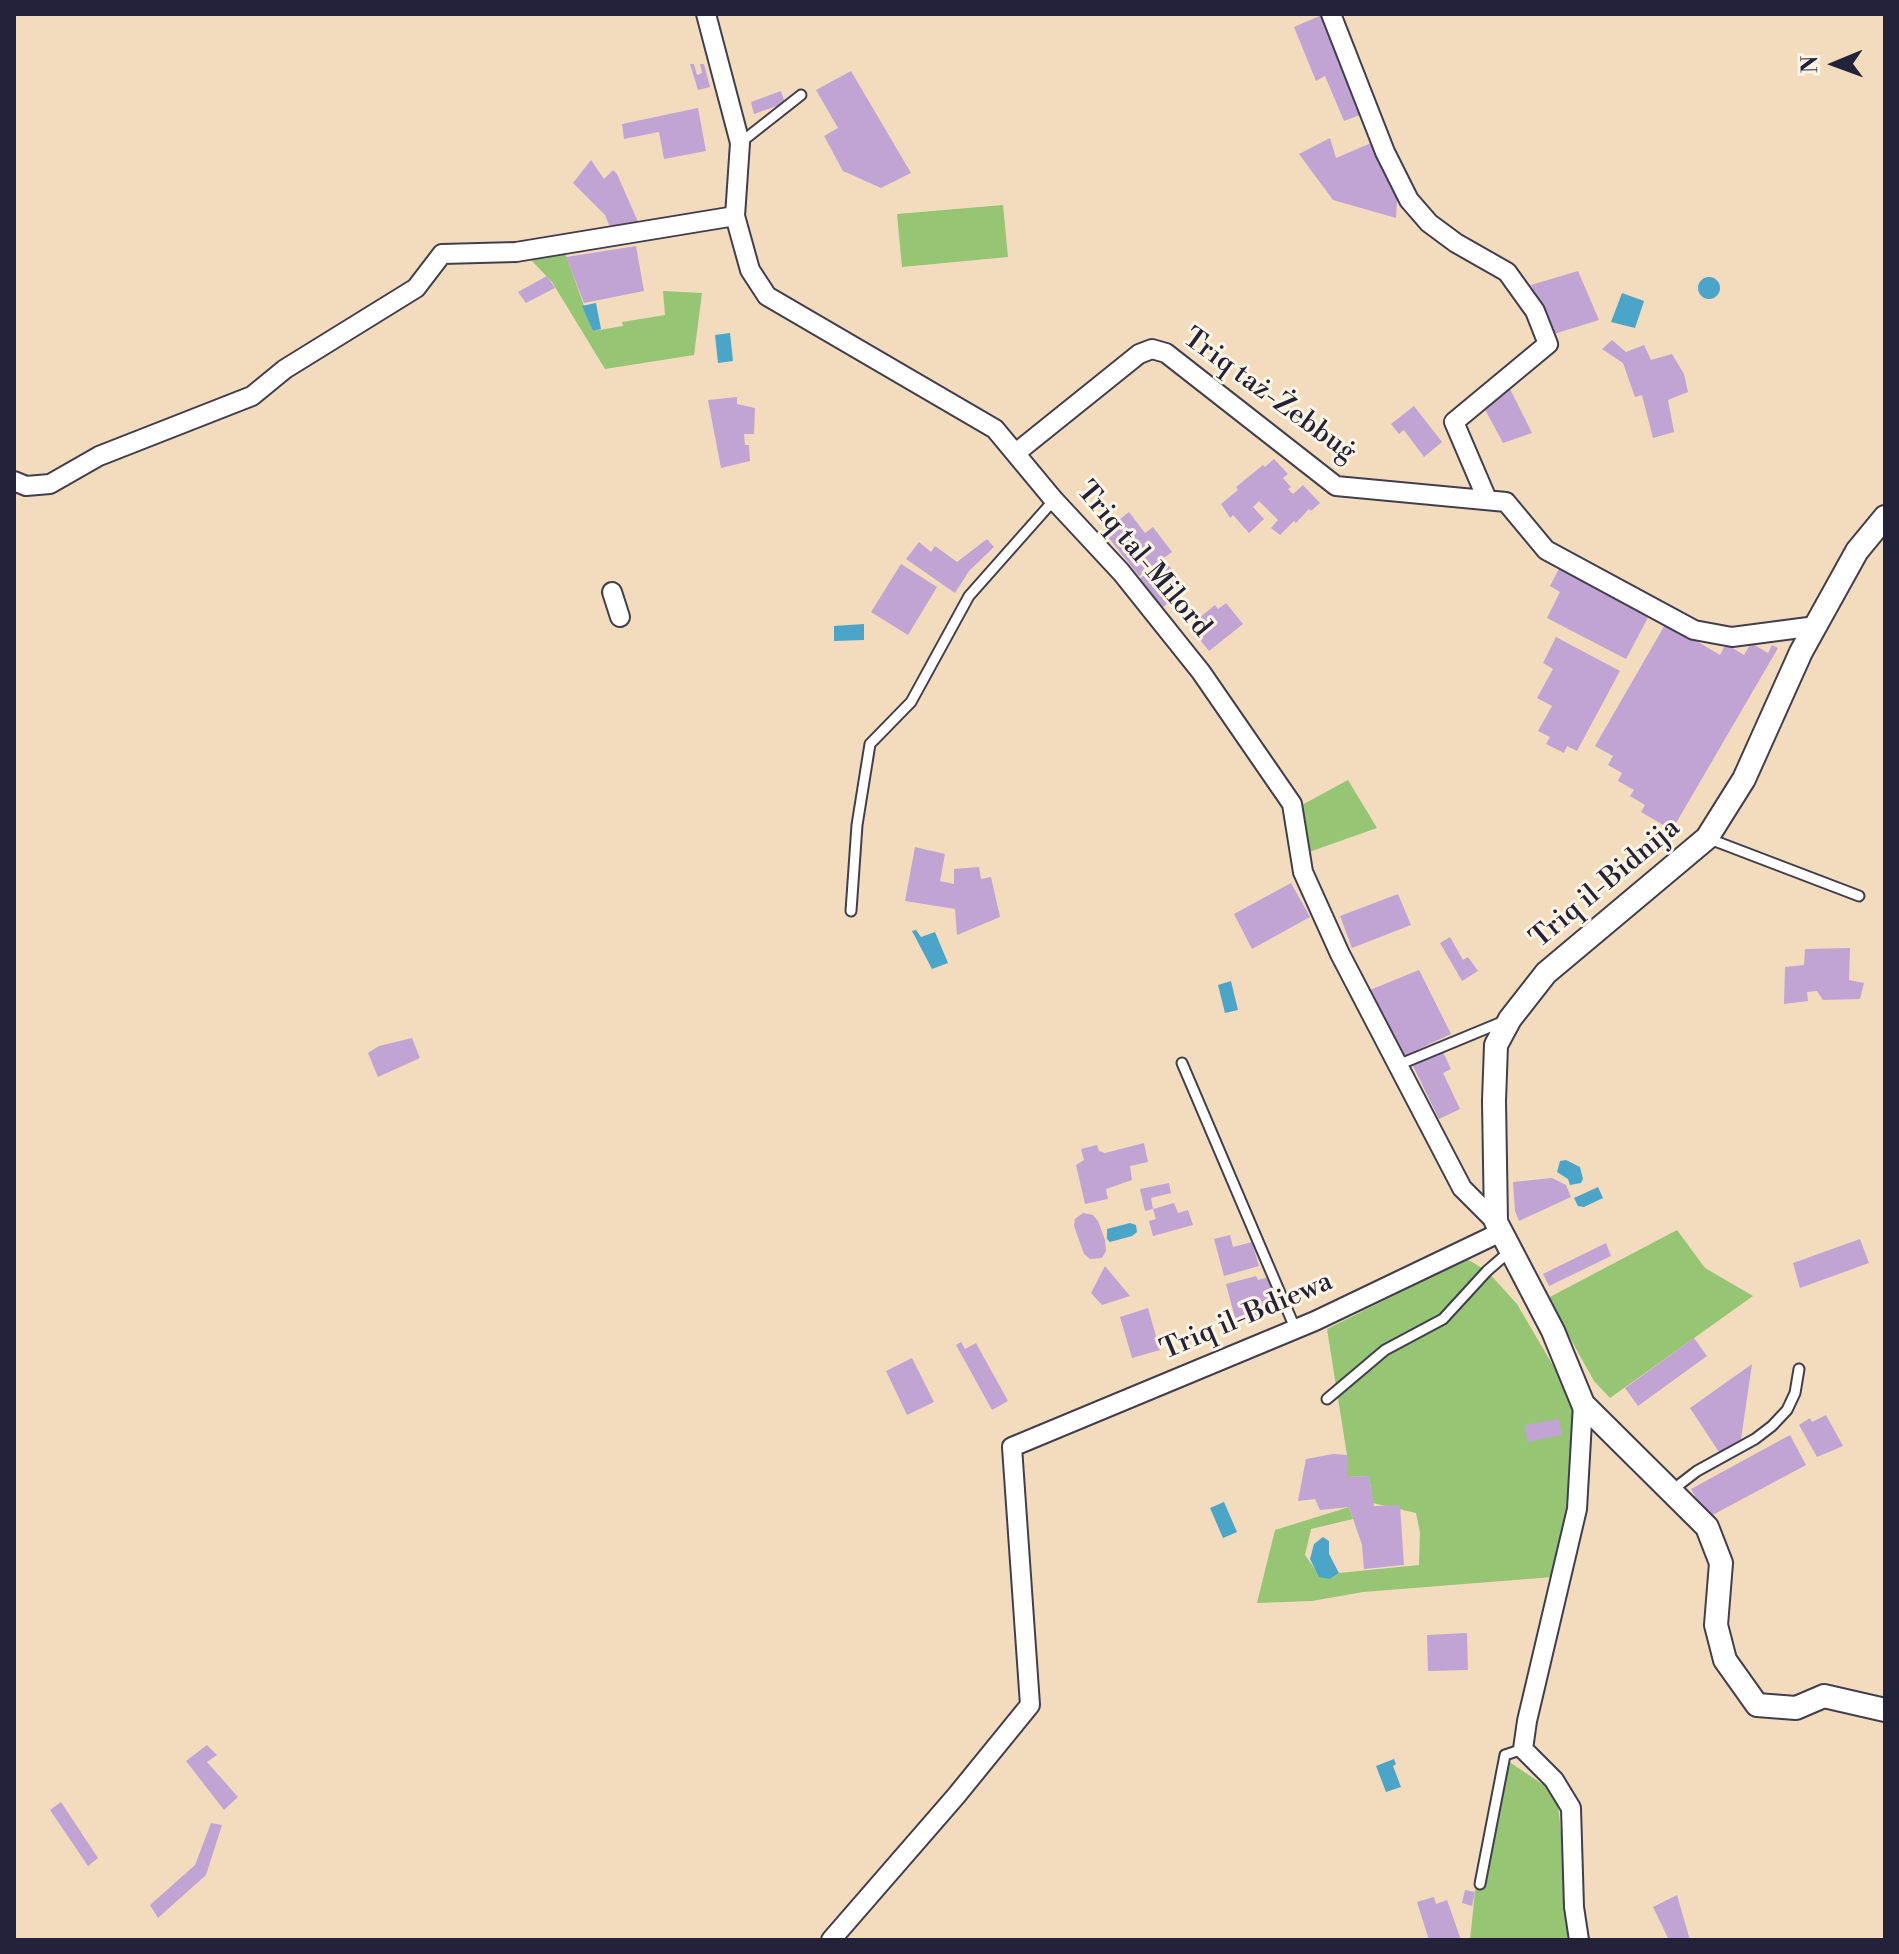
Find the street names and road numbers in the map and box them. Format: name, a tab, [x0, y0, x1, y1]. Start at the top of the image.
street label: Triq taż-Żebbuġ	[1176, 322, 1362, 470]
street label: Triq tal-Milord	[1068, 476, 1218, 644]
street label: Triq il-Bidnija	[1525, 812, 1687, 956]
street label: Triq il-Bdiewa	[1156, 1266, 1338, 1368]

